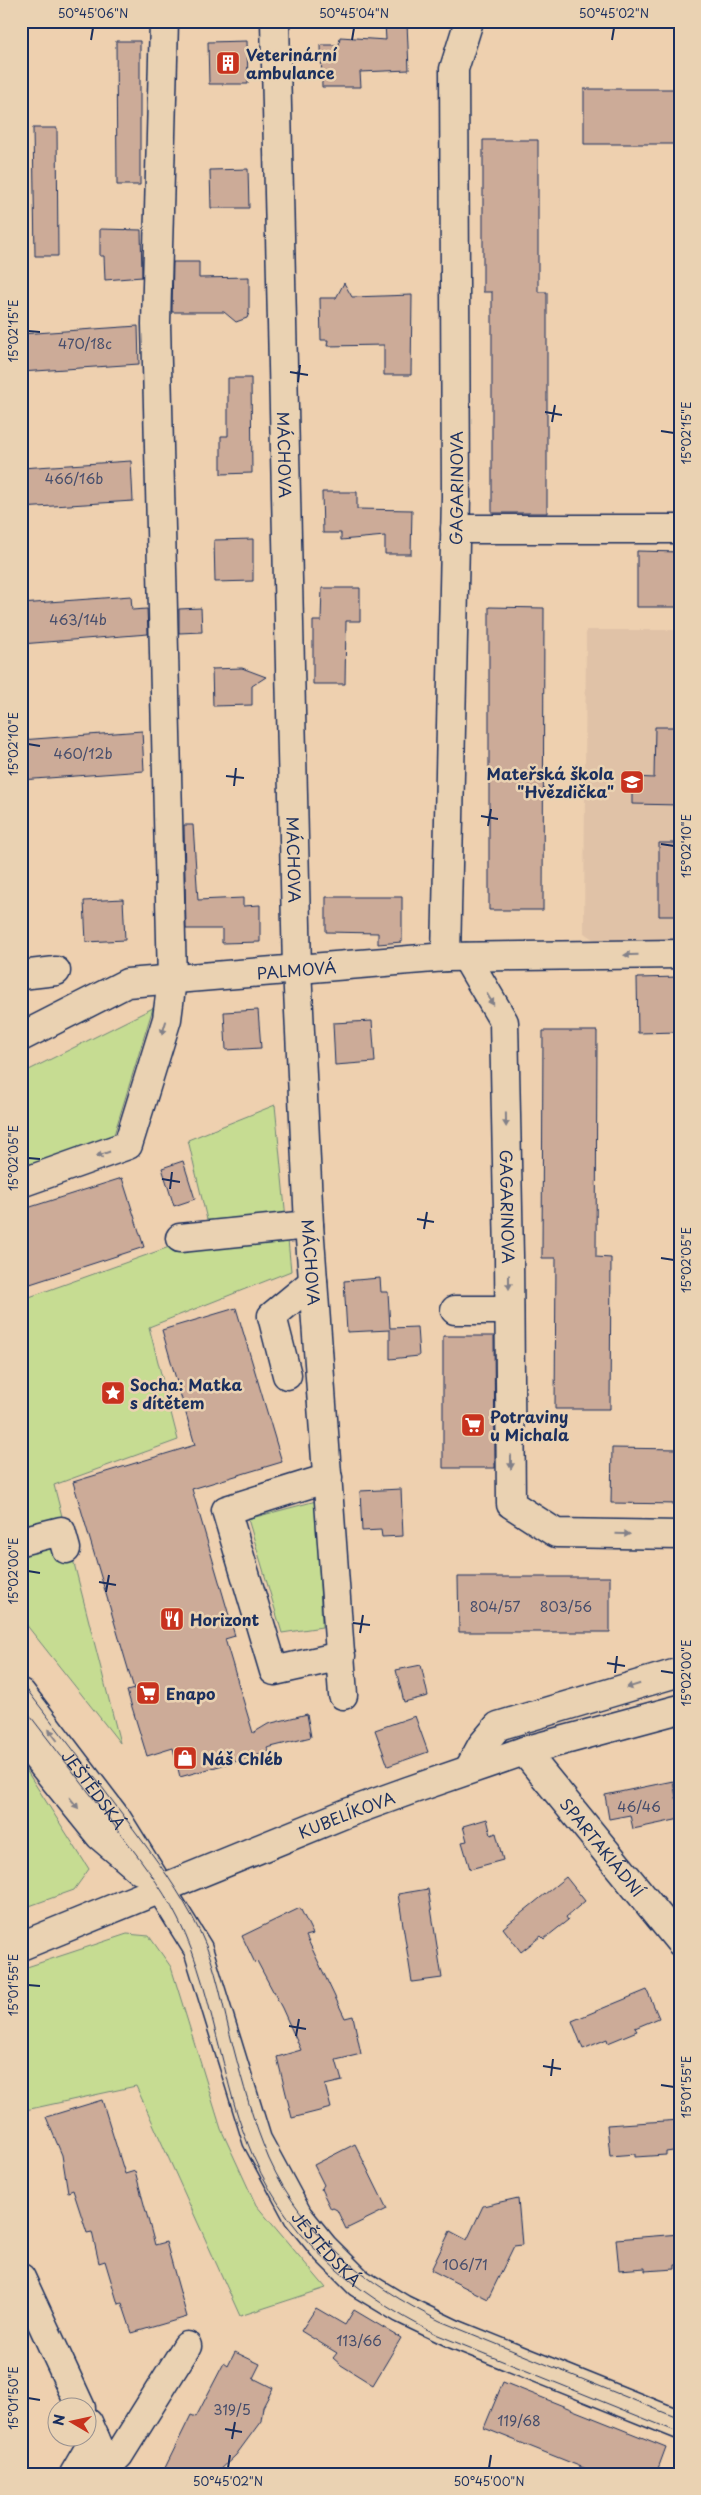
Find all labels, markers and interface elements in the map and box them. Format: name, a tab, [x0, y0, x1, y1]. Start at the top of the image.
text: 50°45'06"N	[58, 4, 128, 22]
text: 50°45'04"N	[319, 4, 389, 22]
text: 50°45'02"N	[579, 4, 649, 22]
place label: Veterinární ambulance	[246, 42, 337, 84]
building icon: Veterinární ambulance	[215, 50, 241, 76]
text: 15°02'15"E	[4, 299, 22, 363]
house number: 470/18c	[58, 333, 112, 354]
text: 15°02'15"E	[677, 401, 695, 465]
street label: MÁCHOVA	[272, 411, 298, 498]
street label: GAGARINOVA	[443, 431, 468, 545]
house number: 466/16b	[45, 468, 103, 489]
house number: 463/14b	[49, 609, 107, 630]
text: 15°02'10"E	[4, 712, 22, 776]
house number: 460/12b	[53, 743, 113, 764]
place label: Mateřská škola "Hvězdička"	[487, 761, 614, 803]
school or university icon: Mateřská škola "Hvězdička"	[619, 769, 645, 795]
text: 15°02'10"E	[677, 814, 695, 878]
street label: MÁCHOVA	[281, 816, 307, 903]
one-way arrow	[623, 951, 639, 959]
street label: PALMOVÁ	[256, 954, 337, 984]
one-way arrow	[486, 993, 495, 1006]
one-way arrow	[160, 1020, 168, 1035]
one-way arrow	[502, 1112, 510, 1128]
text: 15°02'05"E	[4, 1125, 22, 1191]
street label: GAGARINOVA	[495, 1149, 521, 1264]
one-way arrow	[95, 1151, 110, 1158]
street label: MÁCHOVA	[297, 1218, 327, 1306]
text: 15°02'05"E	[677, 1227, 695, 1293]
one-way arrow	[505, 1275, 513, 1291]
place label: Socha: Matka s dítětem	[130, 1372, 242, 1414]
place icon: Socha: Matka s dítětem	[100, 1380, 126, 1406]
place label: Potraviny u Michala	[490, 1404, 569, 1446]
supermarket icon: Potraviny u Michala	[460, 1412, 486, 1438]
one-way arrow	[507, 1455, 515, 1471]
one-way arrow	[615, 1530, 631, 1538]
text: 15°02'00"E	[4, 1537, 22, 1605]
house number: 804/57	[470, 1596, 520, 1617]
house number: 803/56	[540, 1596, 592, 1617]
restaurant icon: Horizont	[159, 1606, 185, 1632]
place label: Horizont	[190, 1607, 260, 1631]
text: 15°02'00"E	[677, 1639, 695, 1707]
supermarket icon: Enapo	[135, 1680, 161, 1706]
place label: Enapo	[166, 1681, 216, 1705]
one-way arrow	[625, 1682, 640, 1690]
one-way arrow	[48, 1728, 58, 1742]
street label: JEŠTĚDSKÁ	[56, 1745, 132, 1833]
shop icon: Náš Chléb	[172, 1745, 198, 1771]
place label: Náš Chléb	[202, 1746, 283, 1770]
street label: KUBELÍKOVA	[294, 1785, 398, 1844]
street label: SPARTAKIÁDNÍ	[555, 1792, 651, 1902]
house number: 46/46	[617, 1796, 661, 1817]
one-way arrow	[68, 1797, 79, 1810]
text: 15°01'55"E	[4, 1954, 22, 2016]
text: 15°01'55"E	[677, 2056, 695, 2118]
street label: JEŠTĚDSKÁ	[286, 2206, 367, 2291]
house number: 106/71	[442, 2254, 488, 2275]
house number: 113/66	[336, 2330, 382, 2351]
text: 15°01'50"E	[4, 2366, 22, 2430]
north arrow	[48, 2398, 98, 2448]
house number: 319/5	[213, 2399, 251, 2420]
house number: 119/68	[497, 2410, 541, 2431]
text: N	[47, 2413, 70, 2427]
text: 50°45'02"N	[193, 2472, 263, 2490]
text: 50°45'00"N	[453, 2472, 525, 2490]

